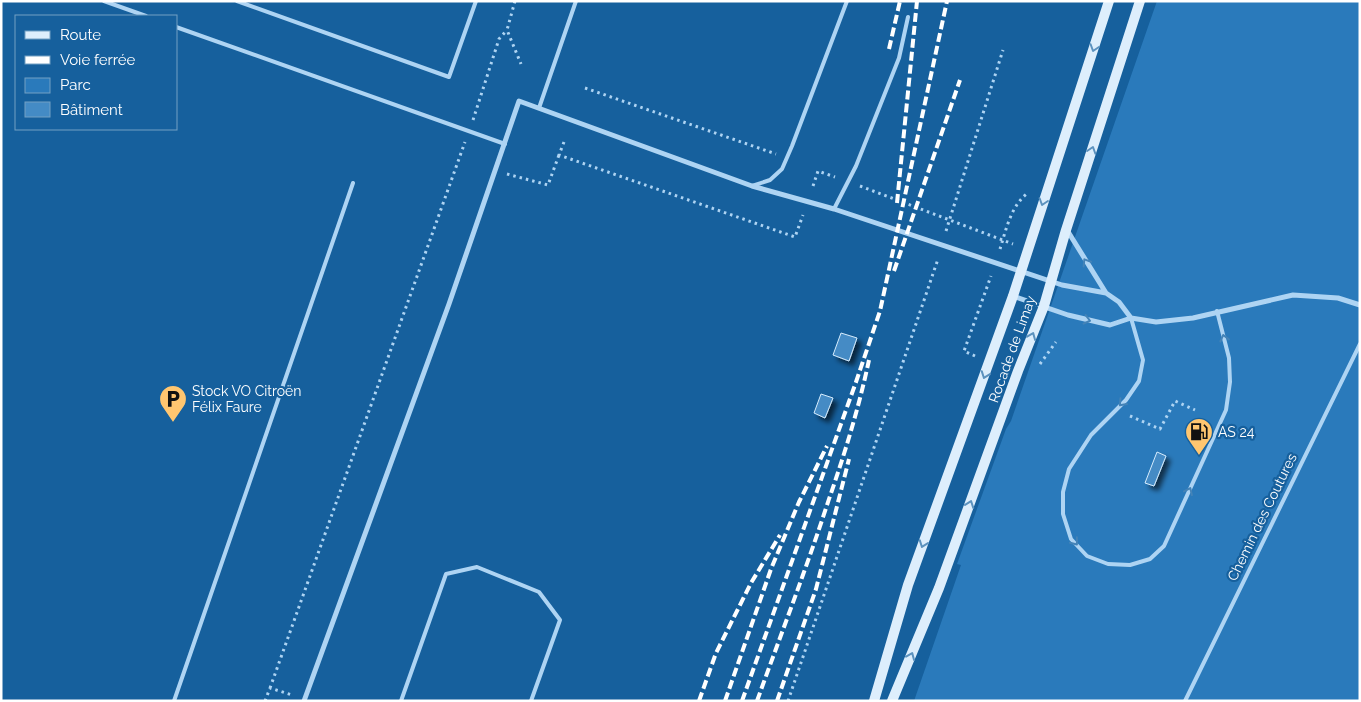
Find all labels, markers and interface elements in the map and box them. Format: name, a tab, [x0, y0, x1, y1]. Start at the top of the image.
legend	[15, 15, 178, 130]
text: Route	[60, 26, 101, 44]
one-way arrow	[1089, 43, 1099, 51]
text: Voie ferrée	[60, 51, 136, 69]
text: Parc	[60, 76, 91, 94]
text: Bâtiment	[60, 101, 123, 119]
one-way arrow	[1086, 146, 1096, 155]
one-way arrow	[1039, 197, 1049, 206]
one-way arrow	[1082, 258, 1092, 267]
street label: Rocade de Limay	[985, 293, 1039, 405]
one-way arrow	[1083, 314, 1092, 325]
one-way arrow	[1026, 332, 1036, 341]
one-way arrow	[1219, 333, 1230, 342]
one-way arrow	[981, 370, 991, 378]
place label: Stock VO Citroën Félix Faure	[192, 383, 301, 415]
parking icon: Stock VO Citroën Félix Faure	[158, 384, 188, 423]
one-way arrow	[1119, 397, 1128, 406]
fuel station icon: AS 24	[1184, 417, 1214, 456]
place label: AS 24	[1218, 424, 1255, 440]
street label: Chemin des Coutures	[1224, 450, 1300, 583]
one-way arrow	[1183, 487, 1193, 496]
one-way arrow	[964, 501, 974, 509]
one-way arrow	[1070, 536, 1078, 545]
one-way arrow	[919, 539, 929, 547]
one-way arrow	[904, 652, 915, 661]

